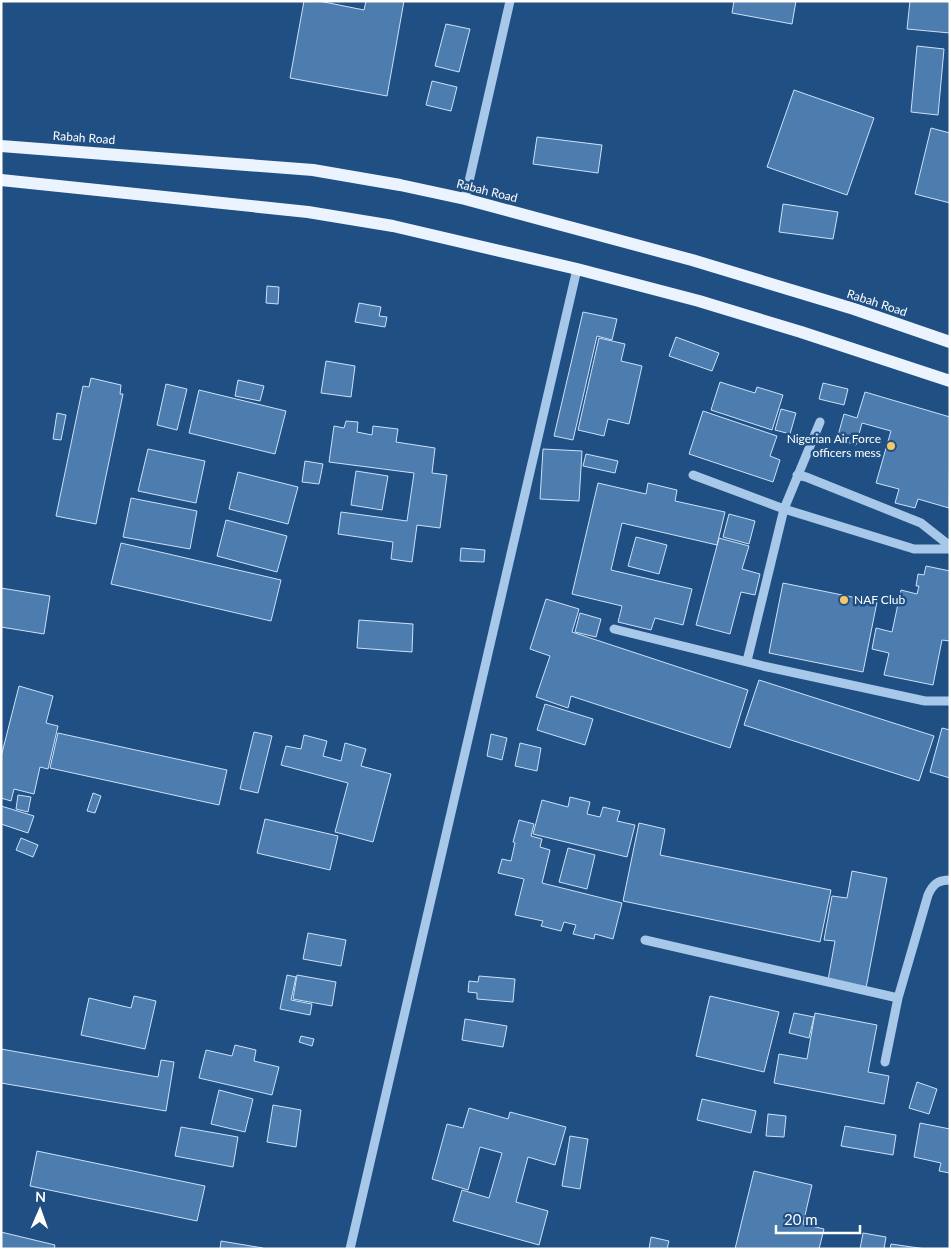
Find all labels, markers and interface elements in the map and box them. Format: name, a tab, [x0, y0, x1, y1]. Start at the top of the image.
street label: Rabah Road	[52, 128, 116, 147]
street label: Rabah Road	[455, 176, 519, 205]
street label: Rabah Road	[845, 286, 909, 319]
place label: Nigerian Air Force officers mess	[787, 431, 881, 460]
marker: Nigerian Air Force officers mess	[885, 440, 897, 452]
place label: NAF Club	[854, 592, 905, 607]
marker: NAF Club	[838, 594, 850, 606]
north arrow	[15, 1185, 65, 1235]
text: N	[35, 1188, 46, 1205]
scale bar	[776, 1202, 860, 1234]
text: 20 m	[784, 1210, 818, 1228]

